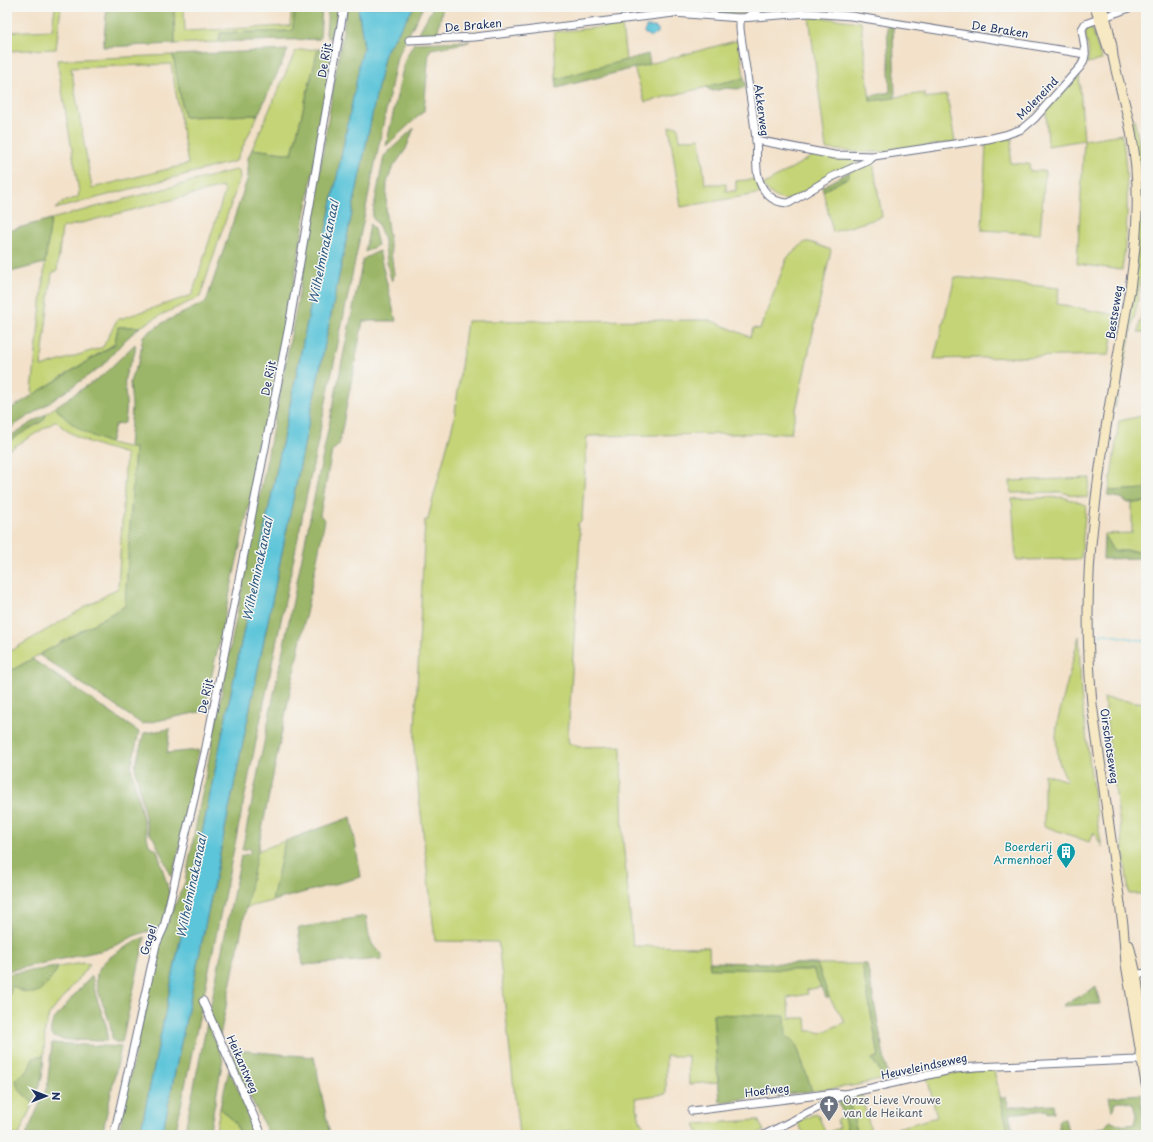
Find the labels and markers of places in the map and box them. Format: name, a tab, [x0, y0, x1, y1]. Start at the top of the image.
place label: Boerderij Armenhoef	[993, 838, 1053, 868]
building icon: Boerderij Armenhoef	[1055, 841, 1077, 869]
place label: Onze Lieve Vrouwe van de Heikant	[843, 1091, 941, 1121]
church icon: Onze Lieve Vrouwe van de Heikant	[818, 1094, 840, 1122]

